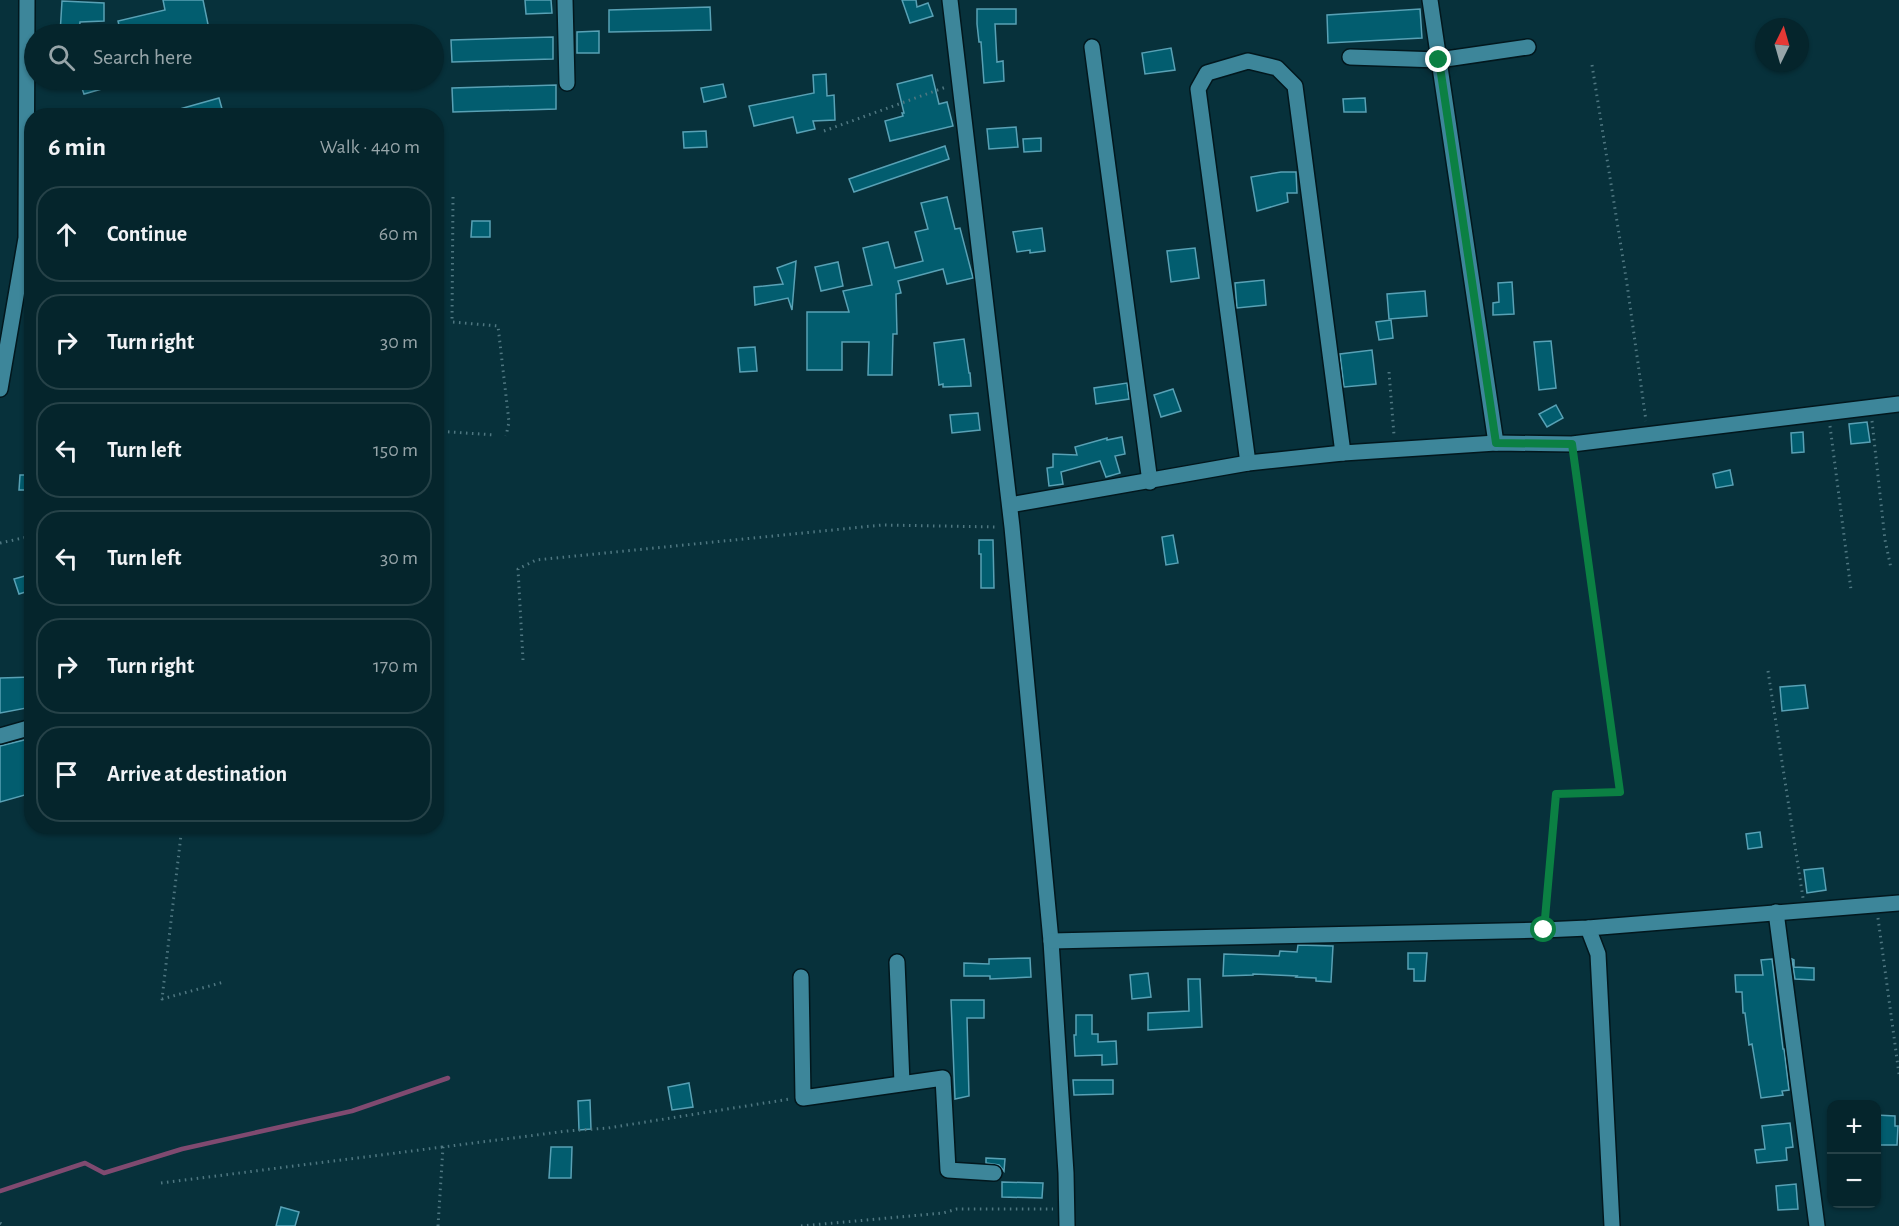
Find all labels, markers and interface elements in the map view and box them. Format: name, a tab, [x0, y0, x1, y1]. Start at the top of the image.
north arrow	[1755, 18, 1809, 72]
search box	[24, 24, 444, 90]
icon: search	[45, 41, 78, 74]
text: Search here	[93, 46, 192, 68]
route end	[1425, 46, 1451, 72]
text: 6 min	[48, 134, 106, 160]
text: Walk · 440 m	[320, 137, 420, 157]
icon: ahead	[50, 218, 83, 251]
text: Continue	[107, 223, 187, 245]
text: 60 m	[379, 224, 418, 244]
icon: right	[50, 326, 83, 359]
text: Turn right	[107, 331, 194, 353]
text: 30 m	[380, 332, 418, 352]
icon: left	[50, 434, 83, 467]
text: Turn left	[107, 439, 181, 461]
text: 150 m	[373, 440, 418, 460]
icon: left	[50, 542, 83, 575]
text: Turn left	[107, 547, 181, 569]
text: 30 m	[380, 548, 418, 568]
icon: right	[50, 650, 83, 683]
text: Turn right	[107, 655, 194, 677]
text: 170 m	[373, 656, 418, 676]
icon: arrive	[50, 758, 83, 791]
text: Arrive at destination	[107, 763, 287, 785]
route start	[1530, 916, 1556, 942]
map controls	[1827, 1100, 1881, 1208]
button: +	[1827, 1100, 1881, 1154]
button: −	[1827, 1154, 1881, 1208]

